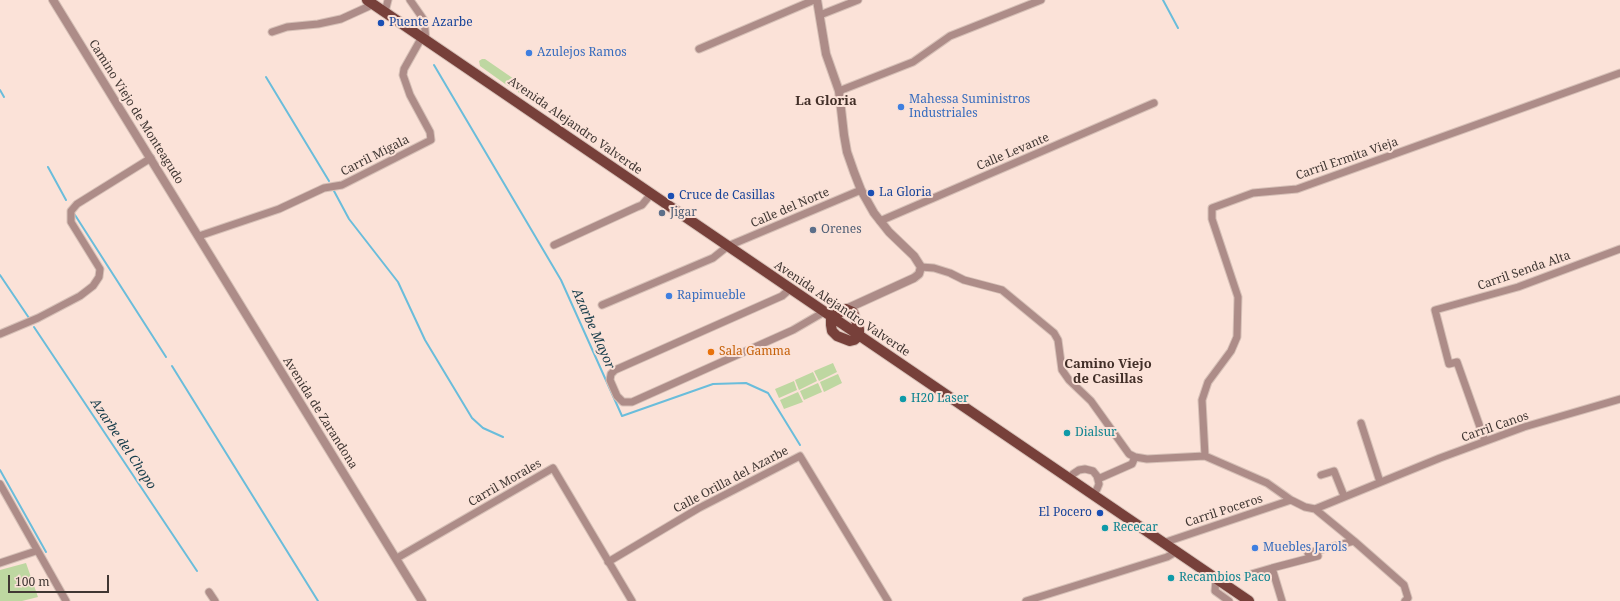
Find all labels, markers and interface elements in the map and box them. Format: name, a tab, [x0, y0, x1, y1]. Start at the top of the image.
place label: Puente Azarbe	[389, 16, 473, 30]
marker: Puente Azarbe	[376, 18, 386, 28]
street label: Camino Viejo de Monteagudo	[85, 37, 187, 187]
place label: Azulejos Ramos	[537, 46, 627, 60]
marker: Azulejos Ramos	[524, 48, 534, 58]
street label: Avenida Alejandro Valverde	[505, 74, 645, 178]
district label: La Gloria	[795, 93, 857, 109]
place label: Mahessa Suministros Industriales	[909, 93, 1030, 121]
marker: Mahessa Suministros Industriales	[896, 102, 906, 112]
street label: Calle Levante	[975, 130, 1051, 174]
street label: Carril Migala	[338, 133, 412, 179]
street label: Carril Ermita Vieja	[1294, 135, 1400, 183]
street label: Calle del Norte	[748, 185, 832, 231]
place label: La Gloria	[879, 186, 932, 200]
marker: La Gloria	[866, 188, 876, 198]
place label: Cruce de Casillas	[679, 189, 775, 203]
marker: Cruce de Casillas	[666, 191, 676, 201]
place label: Jigar	[670, 206, 697, 220]
marker: Jigar	[657, 208, 667, 218]
place label: Orenes	[821, 223, 862, 237]
marker: Orenes	[808, 225, 818, 235]
street label: Carril Senda Alta	[1476, 248, 1572, 294]
street label: Avenida Alejandro Valverde	[772, 258, 912, 360]
water label: Azarbe Mayor	[568, 286, 618, 372]
place label: Rapimueble	[677, 289, 746, 303]
marker: Rapimueble	[664, 291, 674, 301]
place label: Sala Gamma	[719, 345, 791, 359]
marker: Sala Gamma	[706, 347, 716, 357]
street label: Avenida de Zarandona	[280, 354, 360, 472]
district label: Camino Viejo de Casillas	[1064, 356, 1152, 387]
place label: H20 Laser	[911, 392, 969, 406]
marker: H20 Laser	[898, 394, 908, 404]
water label: Azarbe del Chopo	[87, 396, 159, 492]
street label: Carril Canos	[1459, 409, 1531, 445]
place label: Dialsur	[1075, 426, 1117, 440]
marker: Dialsur	[1062, 428, 1072, 438]
street label: Calle Orilla del Azarbe	[671, 444, 791, 516]
street label: Carril Morales	[466, 456, 544, 510]
street label: Carril Poceros	[1183, 492, 1265, 530]
place label: El Pocero	[1039, 506, 1092, 520]
marker: El Pocero	[1095, 508, 1105, 518]
place label: Rececar	[1113, 521, 1158, 535]
marker: Rececar	[1100, 523, 1110, 533]
place label: Muebles Jarols	[1263, 541, 1347, 555]
marker: Muebles Jarols	[1250, 543, 1260, 553]
scale bar	[10, 567, 111, 593]
place label: Recambios Paco	[1179, 571, 1271, 585]
text: 100 m	[15, 573, 50, 590]
marker: Recambios Paco	[1166, 573, 1176, 583]

